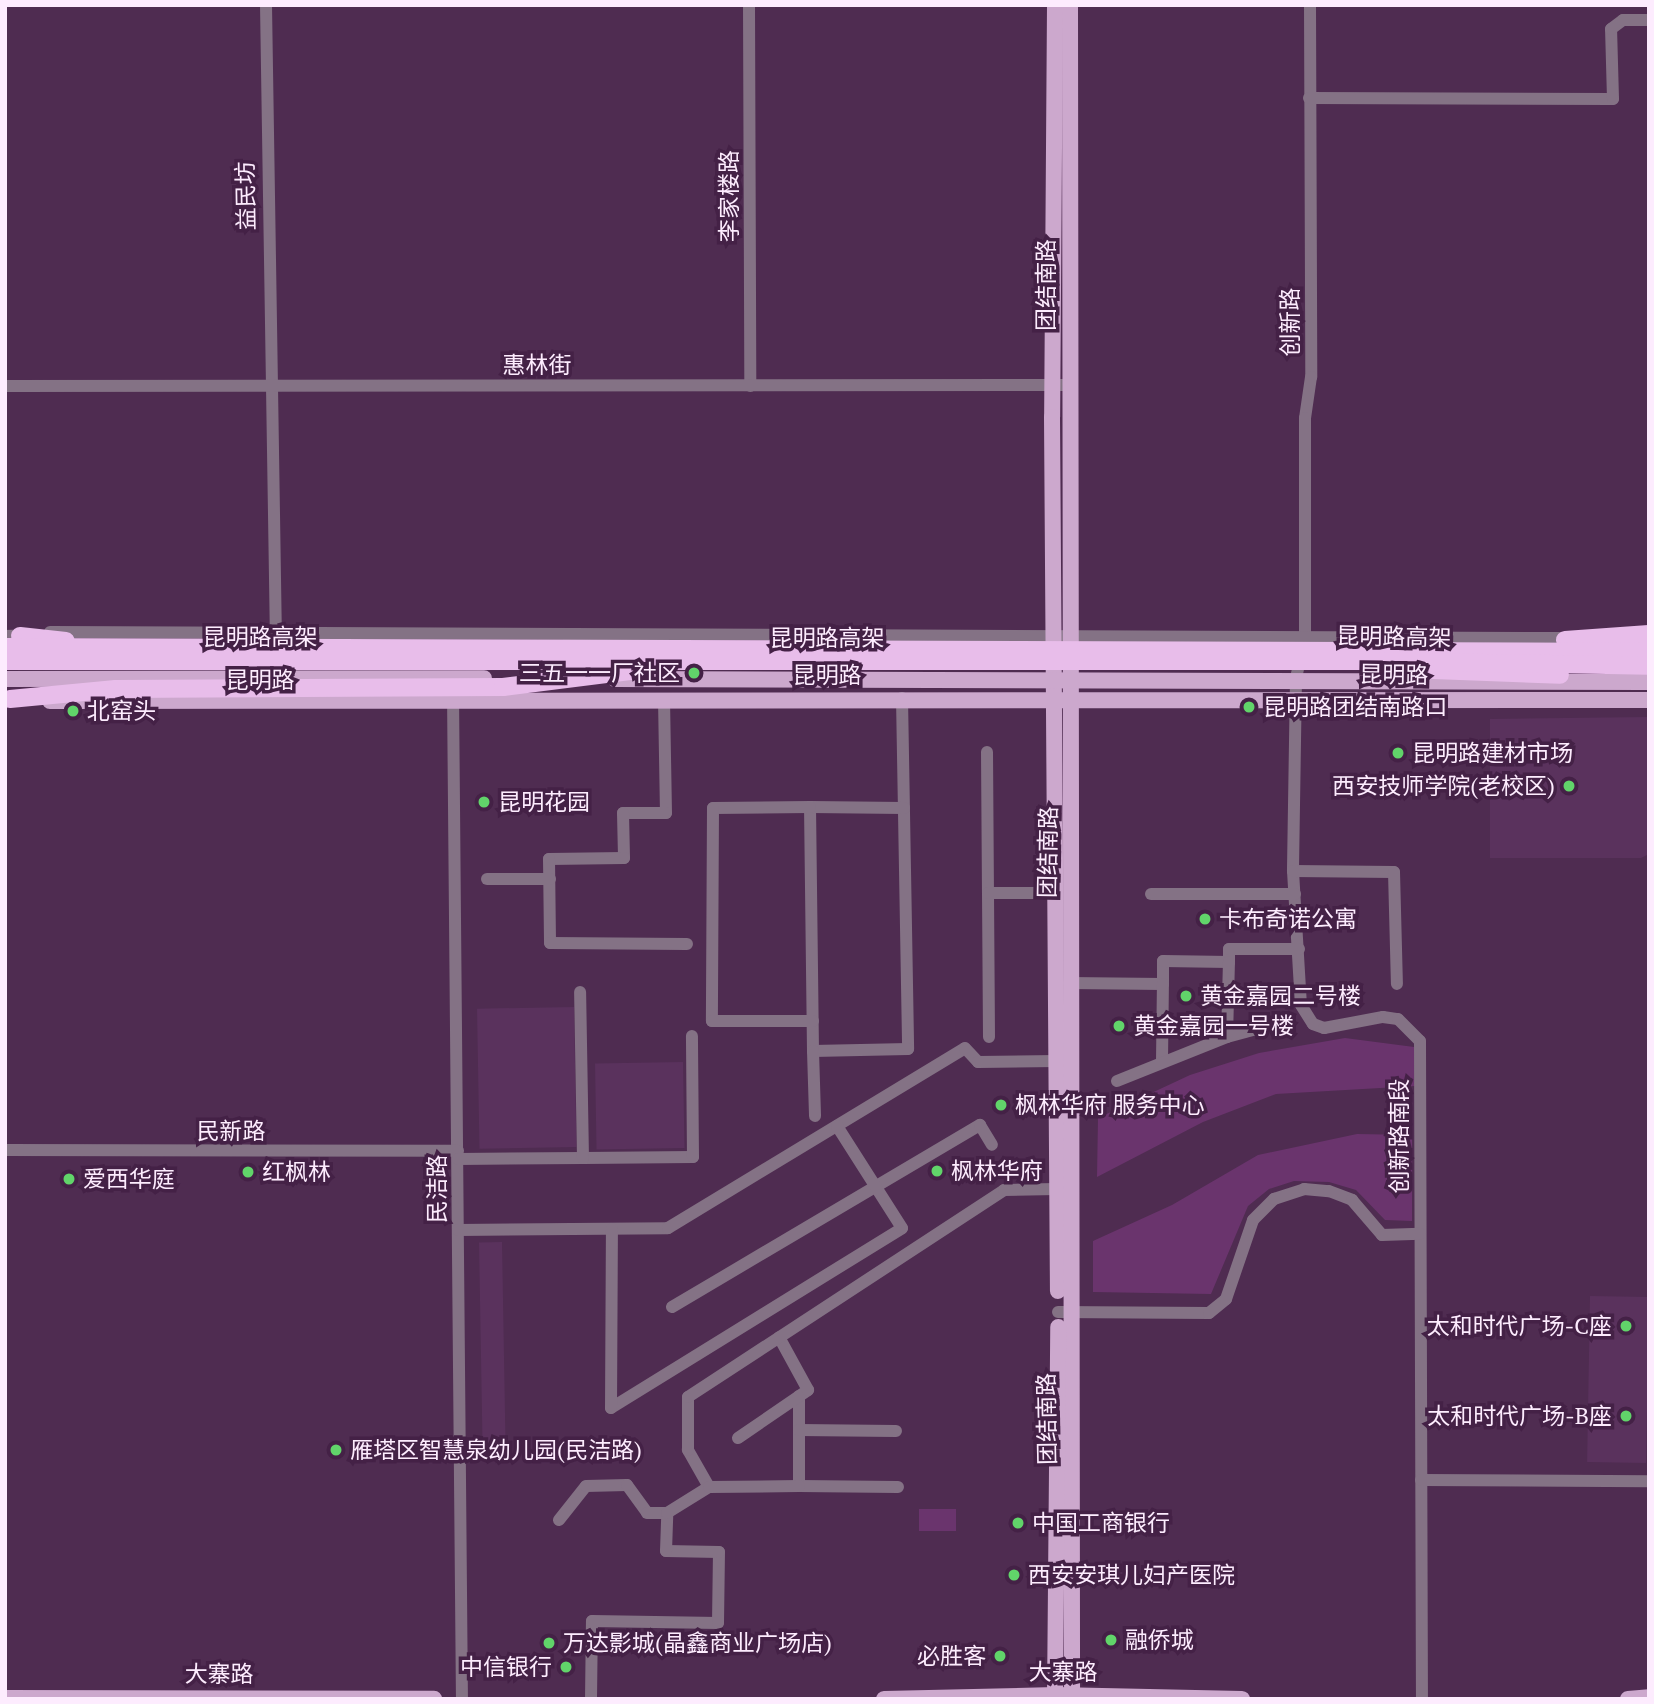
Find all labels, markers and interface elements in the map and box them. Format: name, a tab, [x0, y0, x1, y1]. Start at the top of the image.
street label: 李家楼路	[715, 150, 743, 242]
street label: 益民坊	[232, 161, 260, 231]
street label: 团结南路	[1032, 239, 1060, 331]
street label: 创新路	[1276, 288, 1304, 356]
street label: 惠林街	[503, 351, 571, 379]
street label: 昆明路高架	[1336, 622, 1452, 652]
street label: 昆明路高架	[203, 623, 317, 651]
street label: 昆明路高架	[770, 624, 884, 652]
place label: 三五一一厂社区	[519, 659, 680, 687]
street label: 昆明路	[793, 661, 861, 689]
street label: 昆明路	[1359, 661, 1429, 689]
marker: 三五一一厂社区	[686, 665, 702, 681]
street label: 昆明路	[226, 666, 294, 694]
place label: 昆明路团结南路口	[1263, 693, 1447, 721]
place label: 北窑头	[87, 697, 156, 725]
marker: 昆明路团结南路口	[1241, 699, 1257, 715]
marker: 北窑头	[65, 703, 81, 719]
place label: 昆明路建材市场	[1412, 739, 1573, 767]
marker: 昆明路建材市场	[1390, 745, 1406, 761]
place label: 西安技师学院(老校区)	[1332, 772, 1555, 800]
marker: 西安技师学院(老校区)	[1561, 778, 1577, 794]
place label: 昆明花园	[498, 788, 590, 816]
marker: 昆明花园	[476, 794, 492, 810]
street label: 团结南路	[1033, 806, 1063, 898]
place label: 卡布奇诺公寓	[1219, 905, 1357, 933]
marker: 卡布奇诺公寓	[1197, 911, 1213, 927]
place label: 黄金嘉园二号楼	[1200, 982, 1361, 1010]
marker: 黄金嘉园二号楼	[1178, 988, 1194, 1004]
place label: 黄金嘉园一号楼	[1133, 1012, 1294, 1040]
marker: 黄金嘉园一号楼	[1111, 1018, 1127, 1034]
street label: 创新路南段	[1385, 1079, 1413, 1193]
place label: 枫林华府 服务中心	[1015, 1091, 1205, 1119]
marker: 枫林华府 服务中心	[993, 1097, 1009, 1113]
street label: 民新路	[197, 1117, 265, 1145]
street label: 民洁路	[423, 1155, 451, 1223]
place label: 枫林华府	[951, 1157, 1043, 1185]
place label: 红枫林	[262, 1158, 331, 1186]
marker: 枫林华府	[929, 1163, 945, 1179]
marker: 红枫林	[240, 1164, 256, 1180]
place label: 爱西华庭	[83, 1165, 175, 1193]
marker: 爱西华庭	[61, 1171, 77, 1187]
place label: 太和时代广场-C座	[1426, 1312, 1612, 1340]
marker: 太和时代广场-C座	[1618, 1318, 1634, 1334]
street label: 团结南路	[1032, 1373, 1062, 1465]
place label: 太和时代广场-B座	[1427, 1402, 1612, 1430]
marker: 太和时代广场-B座	[1618, 1408, 1634, 1424]
place label: 雁塔区智慧泉幼儿园(民洁路)	[350, 1436, 642, 1464]
marker: 雁塔区智慧泉幼儿园(民洁路)	[328, 1442, 344, 1458]
place label: 中国工商银行	[1032, 1509, 1170, 1537]
marker: 中国工商银行	[1010, 1515, 1026, 1531]
place label: 西安安琪儿妇产医院	[1028, 1561, 1235, 1589]
marker: 西安安琪儿妇产医院	[1006, 1567, 1022, 1583]
place label: 融侨城	[1125, 1626, 1194, 1654]
place label: 万达影城(晶鑫商业广场店)	[563, 1629, 832, 1657]
marker: 融侨城	[1103, 1632, 1119, 1648]
marker: 万达影城(晶鑫商业广场店)	[541, 1635, 557, 1651]
place label: 必胜客	[917, 1642, 986, 1670]
marker: 必胜客	[992, 1648, 1008, 1664]
place label: 中信银行	[460, 1653, 552, 1681]
street label: 大寨路	[1029, 1658, 1097, 1686]
marker: 中信银行	[558, 1659, 574, 1675]
street label: 大寨路	[185, 1660, 253, 1688]

